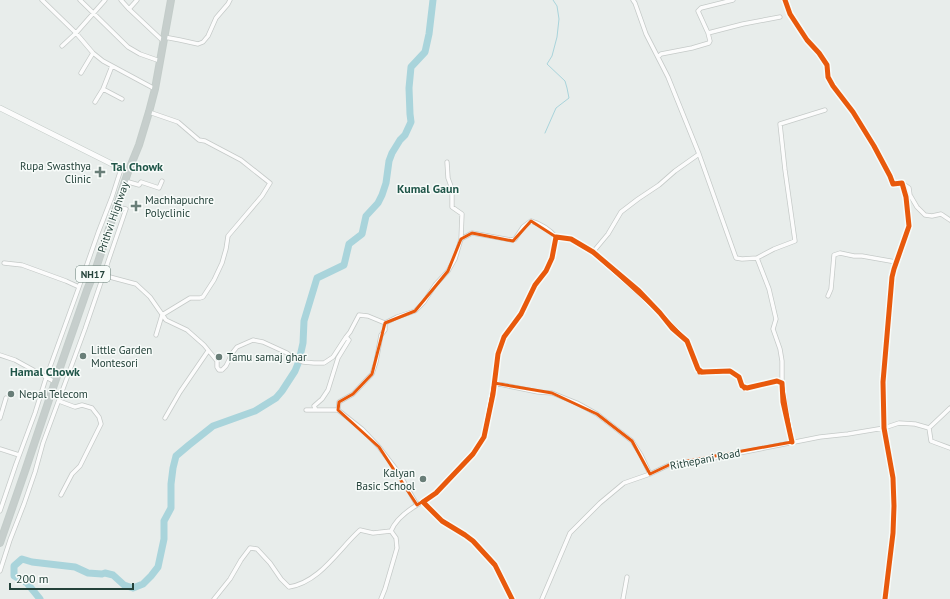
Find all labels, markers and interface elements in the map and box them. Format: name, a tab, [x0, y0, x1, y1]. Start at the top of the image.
place label: Rupa Swasthya Clinic	[20, 159, 91, 186]
district label: Tal Chowk	[111, 159, 163, 174]
marker: Rupa Swasthya Clinic	[94, 166, 106, 178]
street label: Prithvi Highway	[94, 179, 132, 254]
district label: Kumal Gaun	[397, 181, 459, 196]
place label: Machhapuchre Polyclinic	[145, 193, 214, 220]
marker: Machhapuchre Polyclinic	[130, 200, 142, 212]
road number: NH17	[76, 266, 110, 282]
place label: Little Garden Montesori	[91, 343, 152, 370]
place label: Tamu samaj ghar	[227, 350, 307, 364]
marker: Little Garden Montesori	[78, 351, 88, 361]
marker: Tamu samaj ghar	[214, 352, 224, 362]
district label: Hamal Chowk	[10, 364, 80, 379]
place label: Nepal Telecom	[19, 387, 88, 401]
marker: Nepal Telecom	[6, 389, 16, 399]
street label: Rithepani Road	[669, 445, 741, 473]
place label: Kalyan Basic School	[356, 466, 416, 493]
marker: Kalyan Basic School	[418, 474, 428, 484]
scale bar	[10, 565, 133, 591]
text: 200 m	[16, 571, 49, 586]

